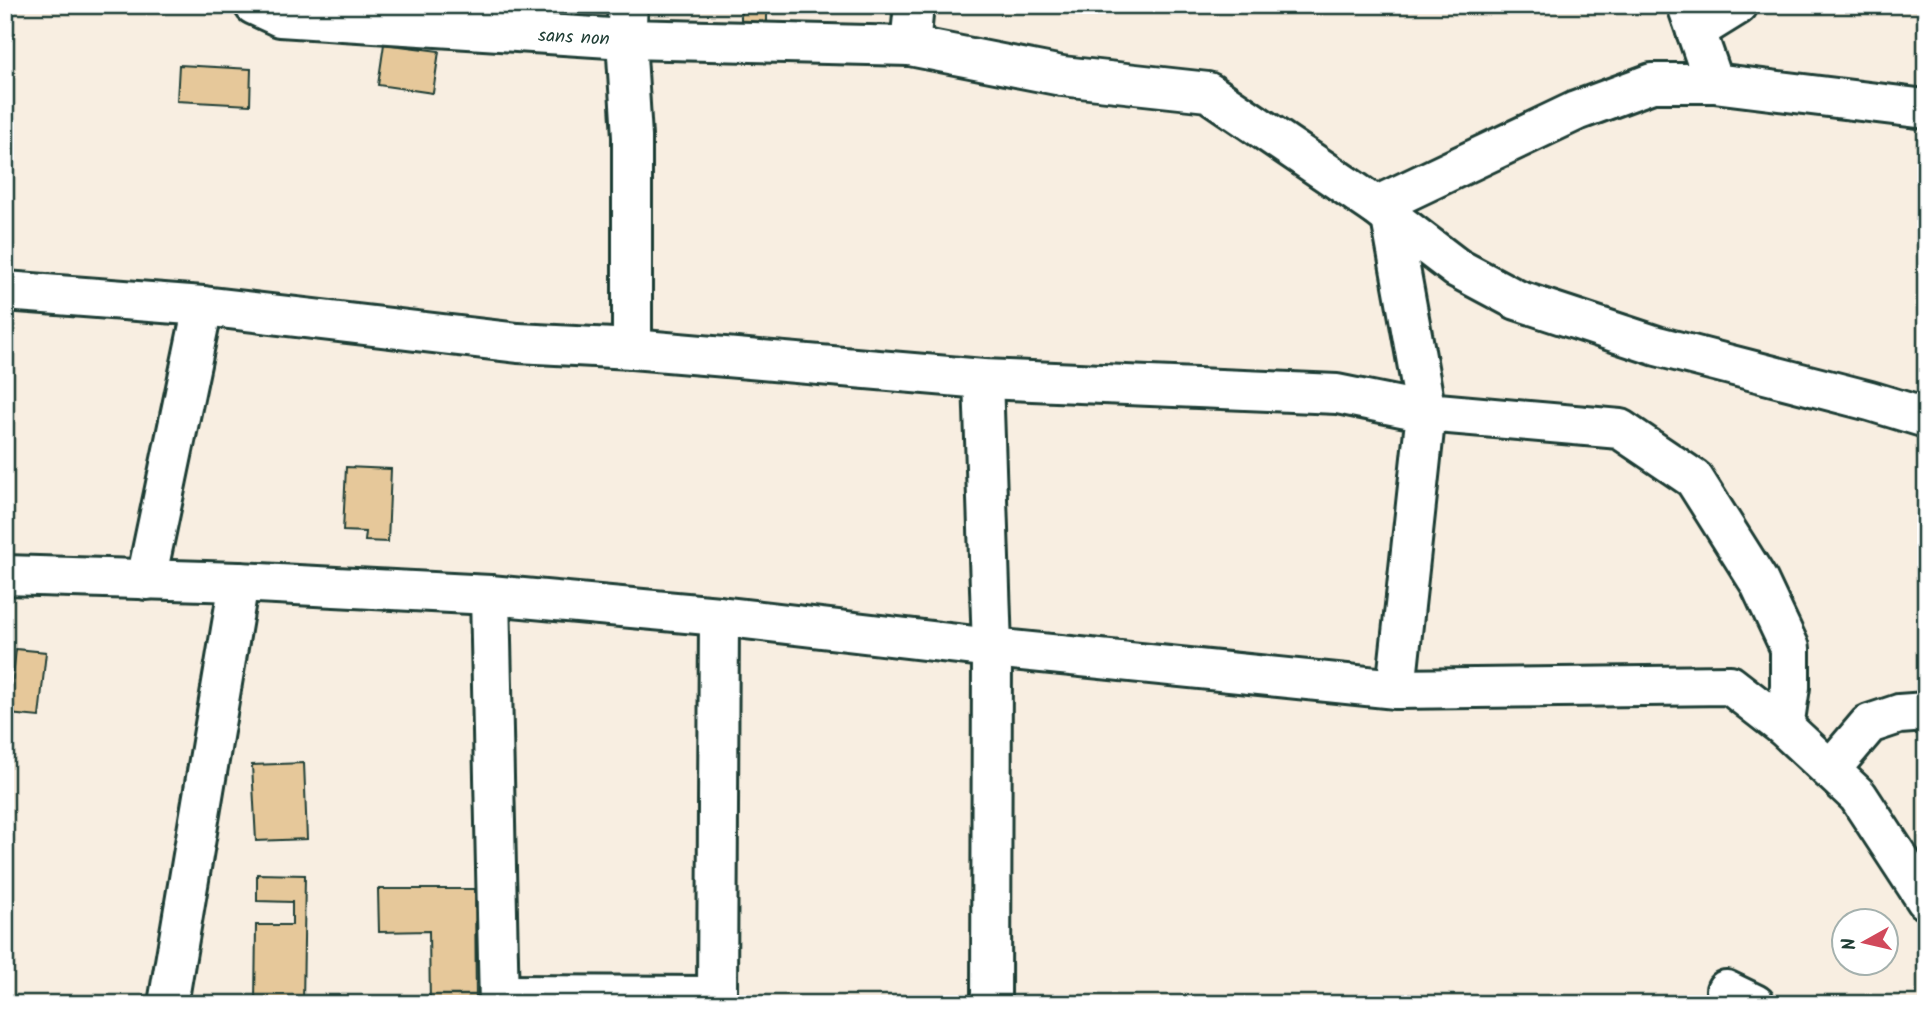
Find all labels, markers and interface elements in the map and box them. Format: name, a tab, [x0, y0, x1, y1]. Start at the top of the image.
street label: sans non	[537, 21, 610, 55]
north arrow	[1829, 908, 1899, 978]
text: N	[1834, 936, 1866, 952]

